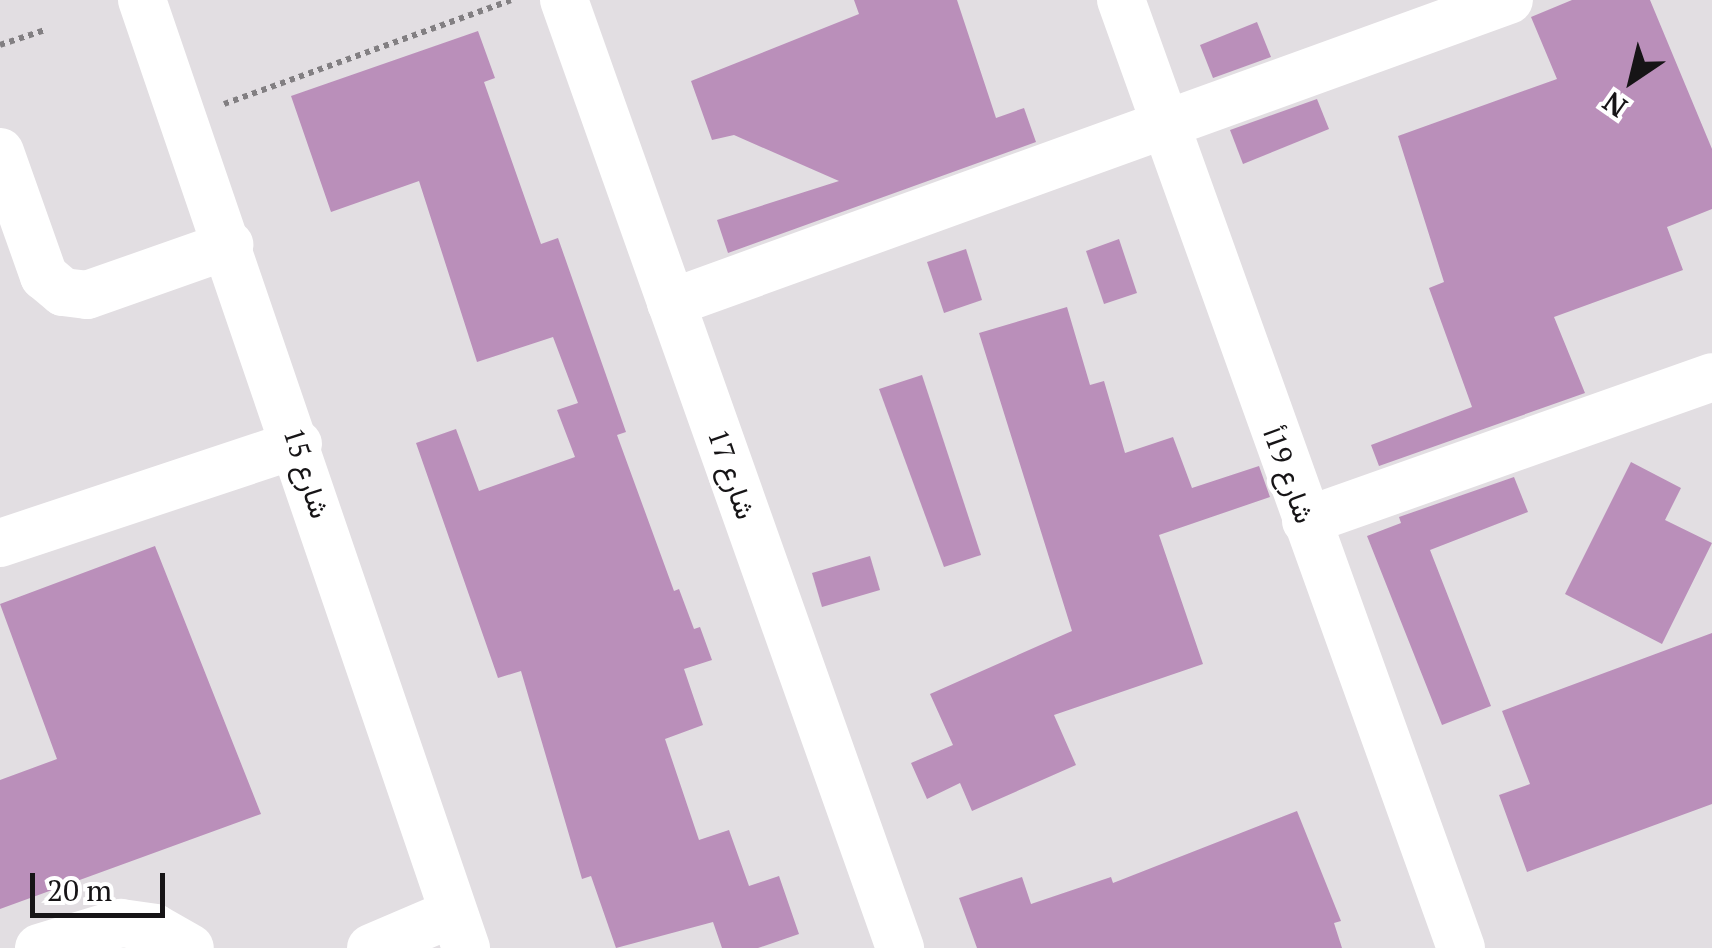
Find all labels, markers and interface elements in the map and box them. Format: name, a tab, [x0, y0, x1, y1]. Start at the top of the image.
north arrow	[1582, 30, 1682, 130]
text: N	[1595, 84, 1634, 126]
street label: شارع 19أ	[1256, 423, 1322, 527]
street label: شارع 15	[277, 424, 337, 522]
street label: شارع 17	[701, 425, 763, 523]
scale bar	[35, 853, 170, 915]
text: 20 m	[47, 870, 112, 910]

